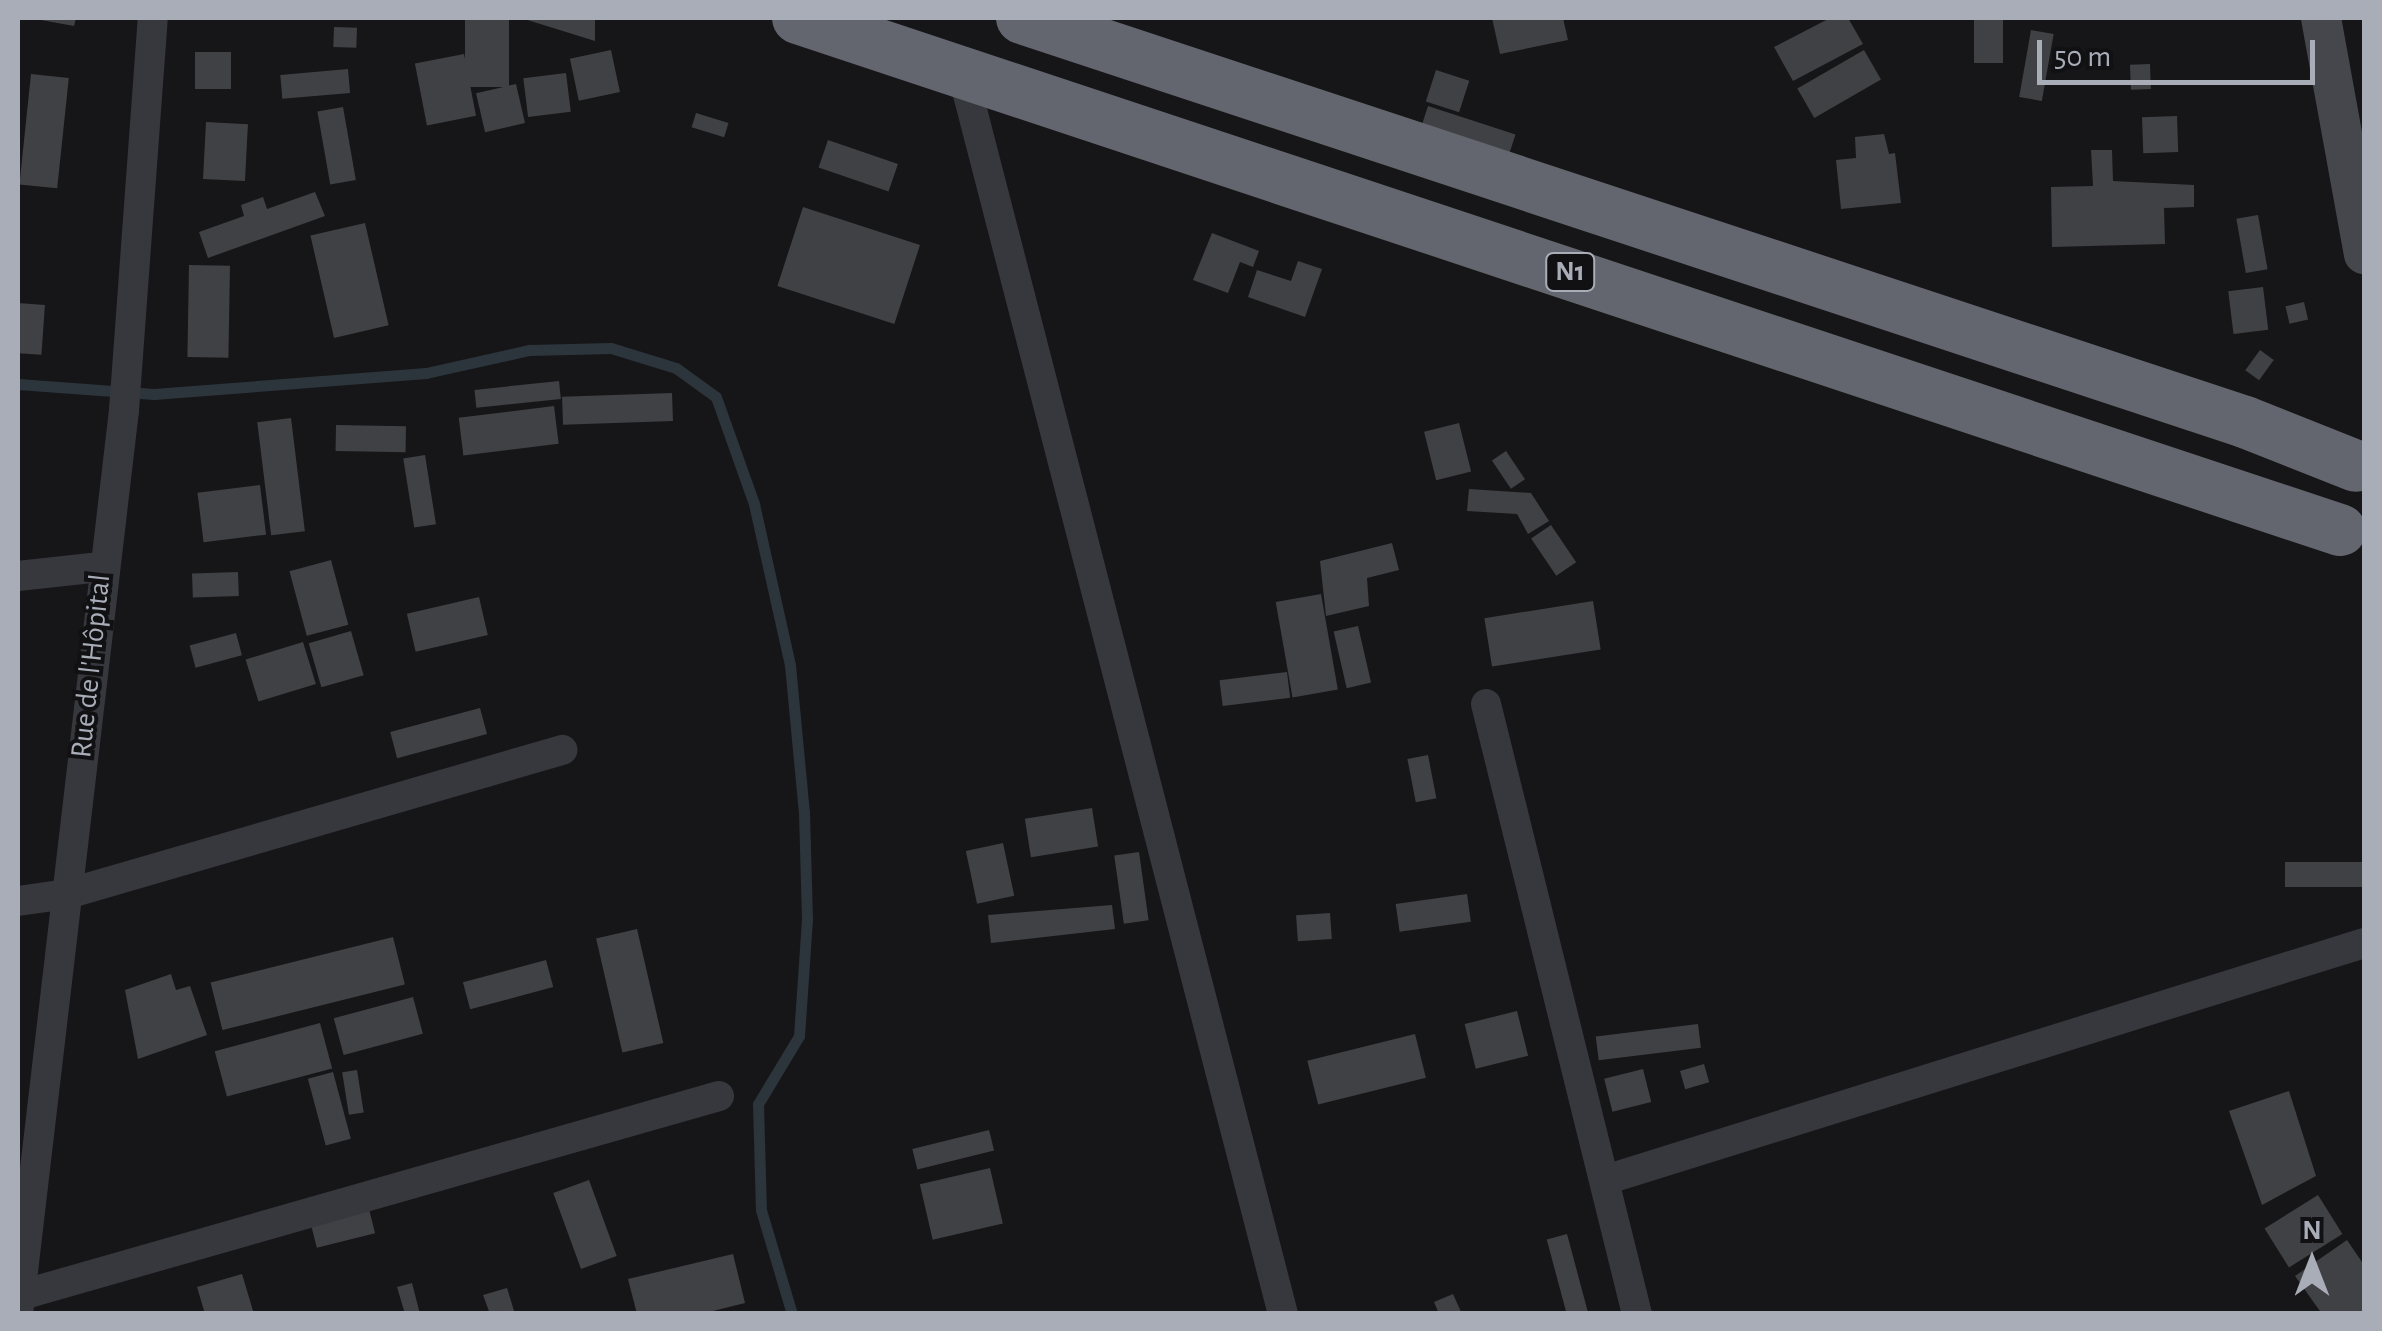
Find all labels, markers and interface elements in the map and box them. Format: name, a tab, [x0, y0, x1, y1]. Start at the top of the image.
scale bar	[2042, 20, 2320, 82]
text: 50 m	[2054, 42, 2111, 72]
road number: N1	[1545, 249, 1595, 295]
street label: Rue de l'Hôpital	[63, 572, 119, 760]
north arrow	[2262, 1211, 2362, 1311]
text: N	[2302, 1217, 2322, 1245]

